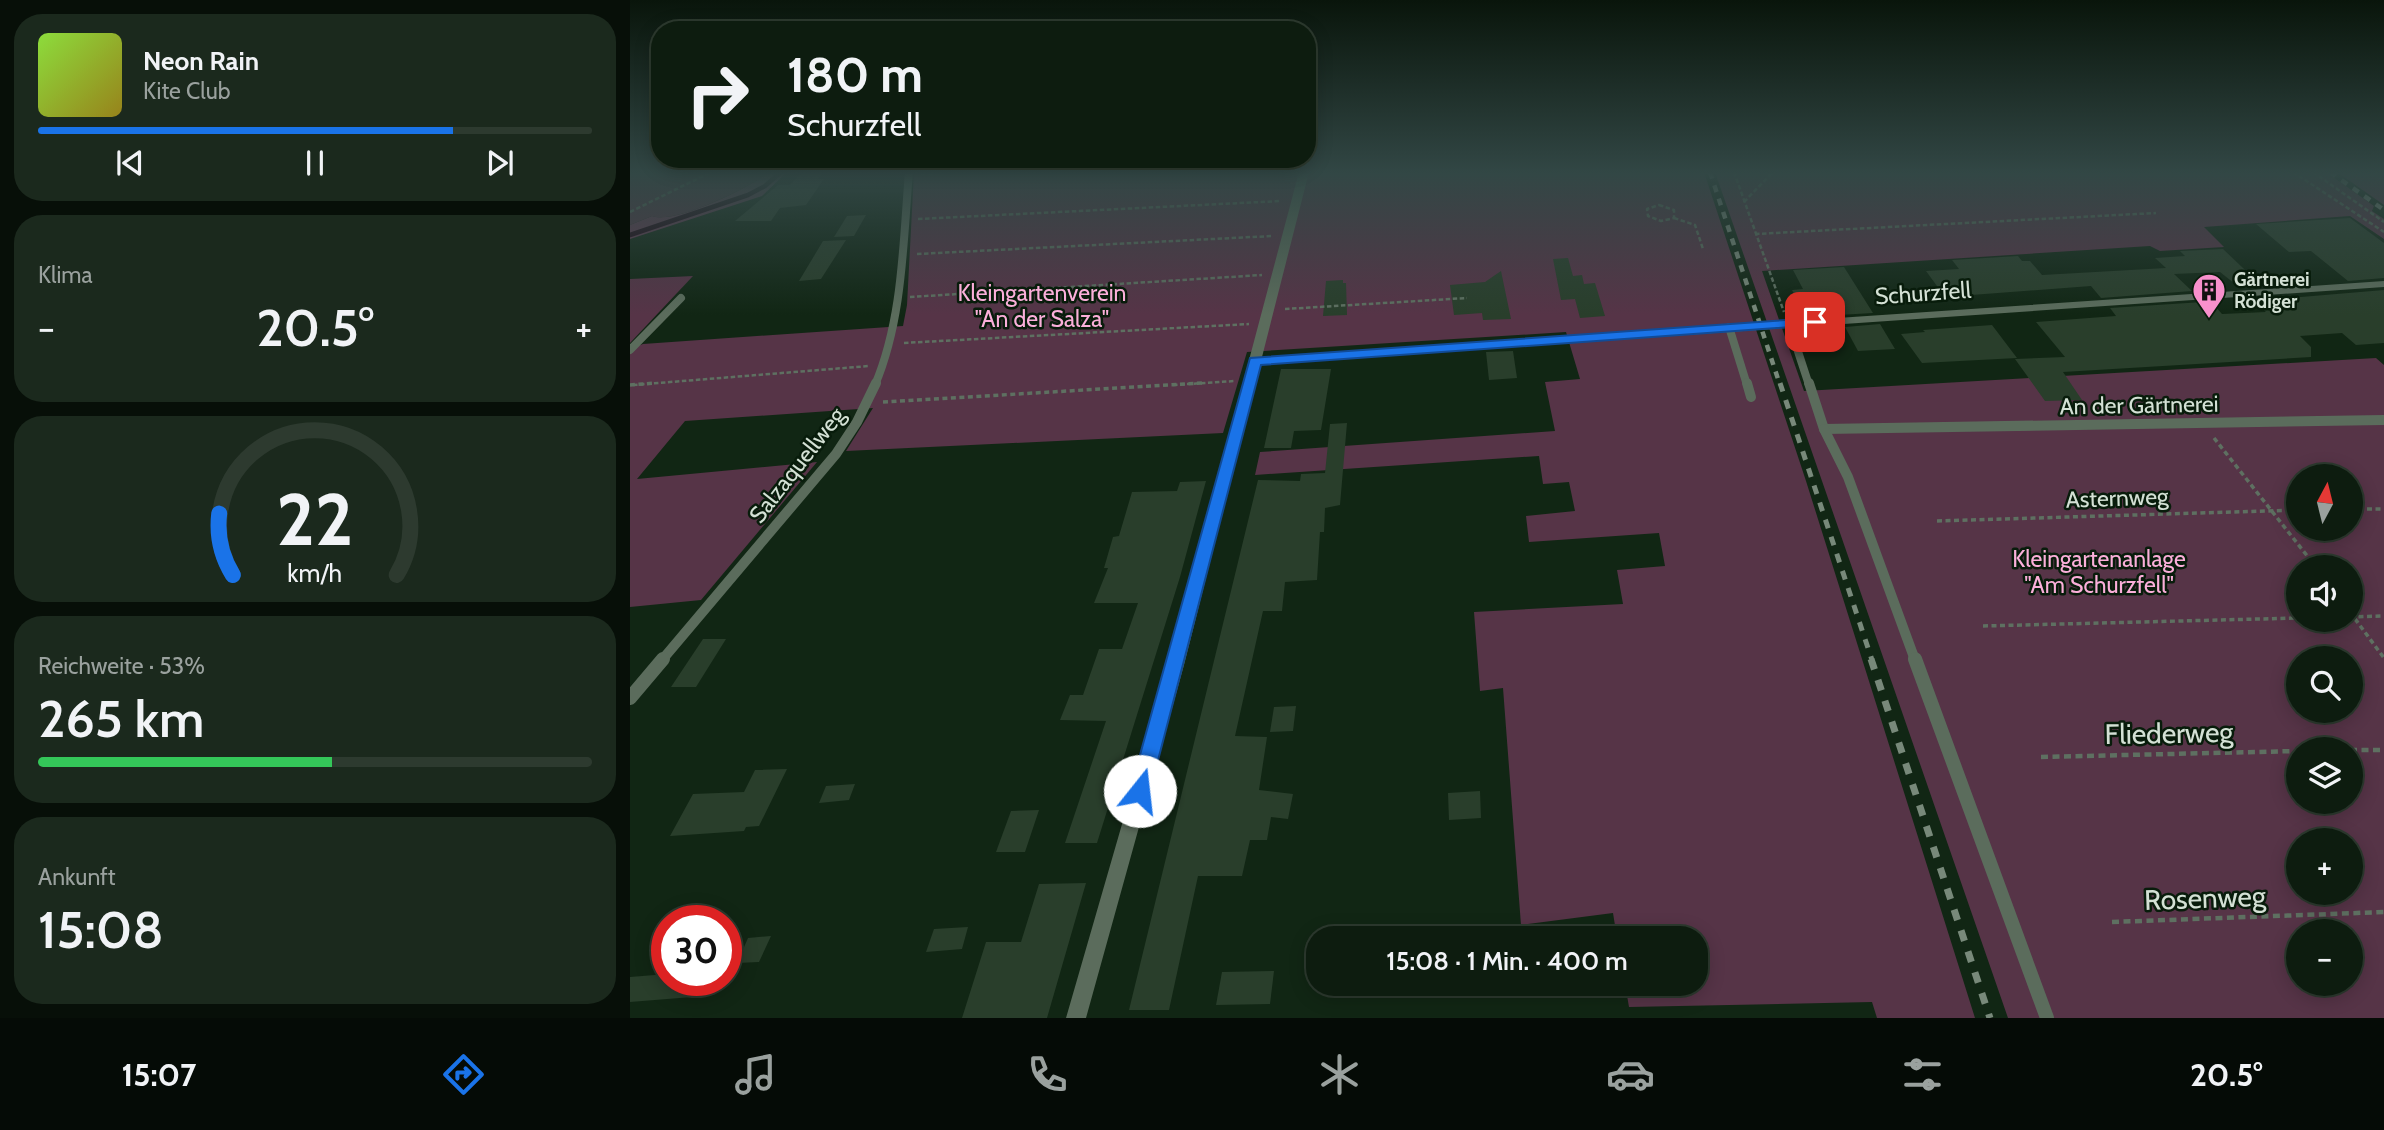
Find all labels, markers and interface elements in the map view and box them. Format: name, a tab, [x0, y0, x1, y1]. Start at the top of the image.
text: Neon Rain	[143, 45, 259, 77]
text: 180 m	[787, 45, 923, 104]
icon: right	[672, 49, 763, 140]
text: Kite Club	[143, 77, 230, 105]
text: Schurzfell	[787, 105, 921, 144]
icon: previous	[111, 144, 149, 182]
icon: pause	[296, 144, 334, 182]
icon: next	[481, 144, 519, 182]
text: Klima	[38, 261, 93, 289]
place label: Gärtnerei Rödiger	[2234, 268, 2310, 313]
building icon: Gärtnerei Rödiger	[2190, 271, 2228, 320]
street label: Schurzfell	[1874, 276, 1973, 310]
park label: Kleingartenverein "An der Salza"	[958, 279, 1126, 333]
pin	[1785, 292, 1845, 352]
text: 20.5°	[256, 296, 374, 359]
icon: arrive	[1796, 303, 1834, 341]
text: −	[38, 304, 55, 351]
text: +	[575, 304, 592, 351]
street label: An der Gärtnerei	[2059, 390, 2219, 420]
street label: Salzaquellweg	[743, 401, 851, 528]
north arrow	[2286, 464, 2362, 541]
map controls	[2286, 464, 2363, 996]
text: 22	[276, 475, 354, 563]
street label: Asternweg	[2065, 482, 2169, 514]
park label: Kleingartenanlage "Am Schurzfell"	[2012, 545, 2186, 599]
button: sound	[2286, 555, 2363, 632]
text: km/h	[288, 558, 342, 588]
button: search	[2286, 646, 2363, 723]
text: Reichweite · 53%	[38, 652, 205, 680]
text: 265 km	[38, 687, 204, 750]
street label: Fliederweg	[2104, 715, 2235, 751]
button: layers	[2286, 737, 2363, 814]
position arrow	[1103, 754, 1177, 828]
button: +	[2286, 828, 2363, 905]
text: Ankunft	[38, 863, 116, 891]
street label: Rosenweg	[2144, 879, 2267, 917]
text: 15:08	[38, 898, 164, 961]
speed limit sign: 30	[651, 905, 742, 996]
button: −	[2286, 919, 2363, 996]
text: 15:08 · 1 Min. · 400 m	[1386, 945, 1628, 977]
icon: directions	[439, 1050, 488, 1099]
icon: music	[731, 1050, 780, 1099]
icon: phone	[1023, 1050, 1072, 1099]
icon: climate	[1315, 1050, 1364, 1099]
icon: car	[1606, 1050, 1655, 1099]
icon: filters	[1898, 1050, 1947, 1099]
text: 15:07	[121, 1055, 196, 1094]
text: 20.5°	[2190, 1055, 2263, 1094]

